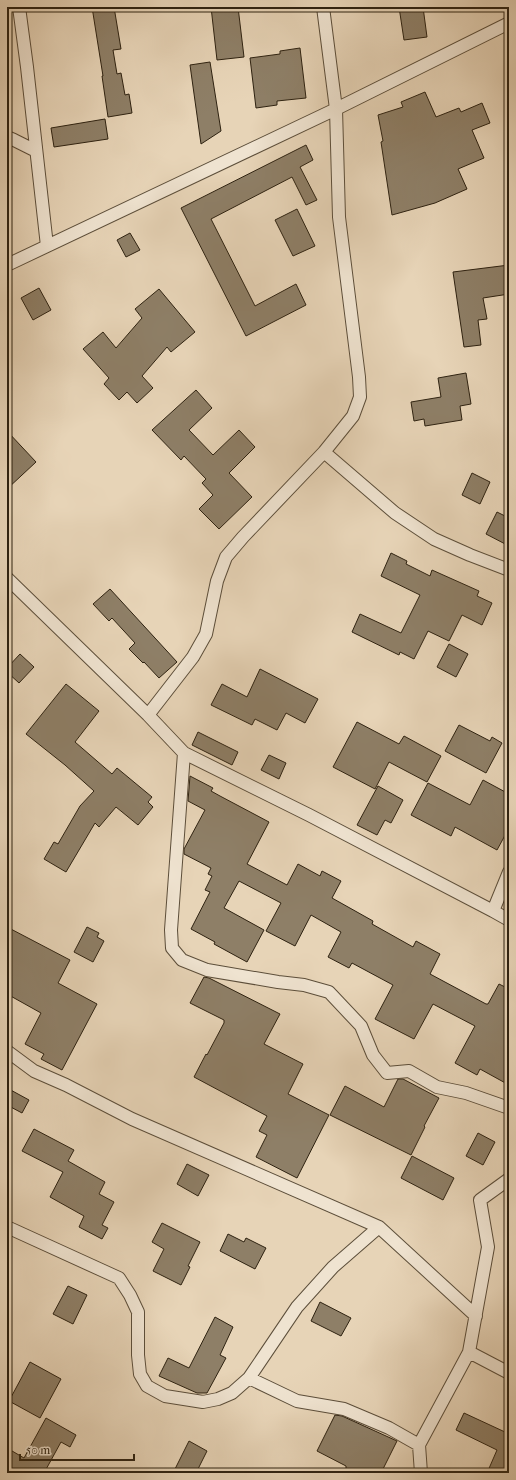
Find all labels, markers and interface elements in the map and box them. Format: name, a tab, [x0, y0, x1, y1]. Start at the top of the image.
scale bar	[20, 1436, 134, 1462]
text: 50 m	[26, 1443, 50, 1457]

